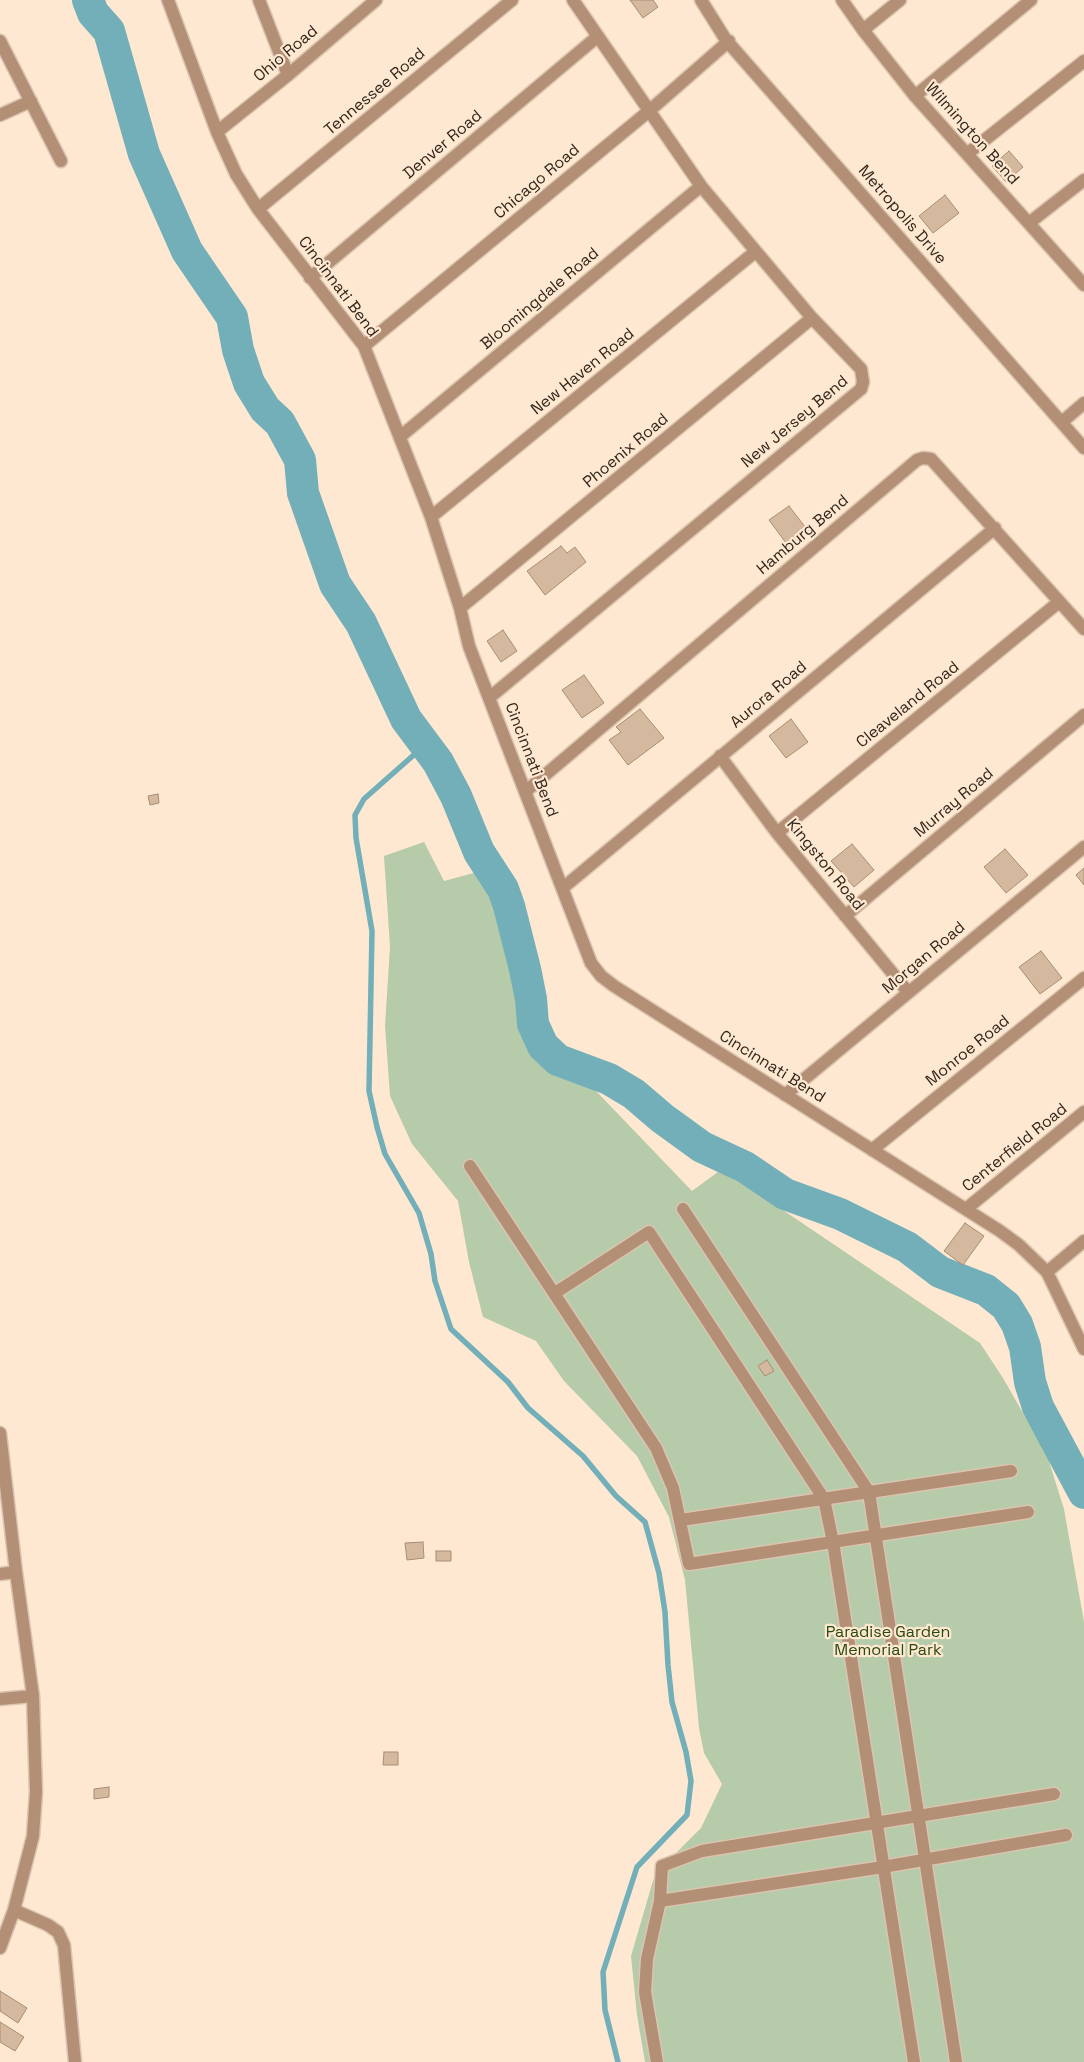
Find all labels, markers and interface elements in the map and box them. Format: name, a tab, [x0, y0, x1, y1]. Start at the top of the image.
street label: Ohio Road	[250, 22, 322, 86]
street label: Tennessee Road	[321, 44, 429, 140]
street label: Wilmington Bend	[921, 79, 1023, 189]
street label: Denver Road	[400, 107, 486, 183]
street label: Chicago Road	[490, 141, 584, 223]
street label: Metropolis Drive	[854, 162, 950, 268]
street label: Cincinnati Bend	[294, 233, 382, 341]
street label: Bloomingdale Road	[477, 244, 603, 354]
street label: New Haven Road	[528, 325, 638, 419]
street label: New Jersey Bend	[738, 372, 852, 472]
street label: Phoenix Road	[579, 410, 673, 492]
street label: Hamburg Bend	[753, 491, 853, 579]
street label: Aurora Road	[727, 657, 811, 733]
street label: Cleaveland Road	[853, 658, 963, 752]
street label: Cincinnati Bend	[500, 700, 562, 820]
street label: Murray Road	[910, 764, 998, 842]
street label: Kingston Road	[782, 815, 868, 915]
street label: Morgan Road	[879, 918, 969, 998]
street label: Monroe Road	[922, 1011, 1014, 1091]
street label: Cincinnati Bend	[715, 1027, 829, 1107]
street label: Centerfield Road	[959, 1100, 1071, 1196]
park label: Paradise Garden Memorial Park	[826, 1623, 950, 1661]

